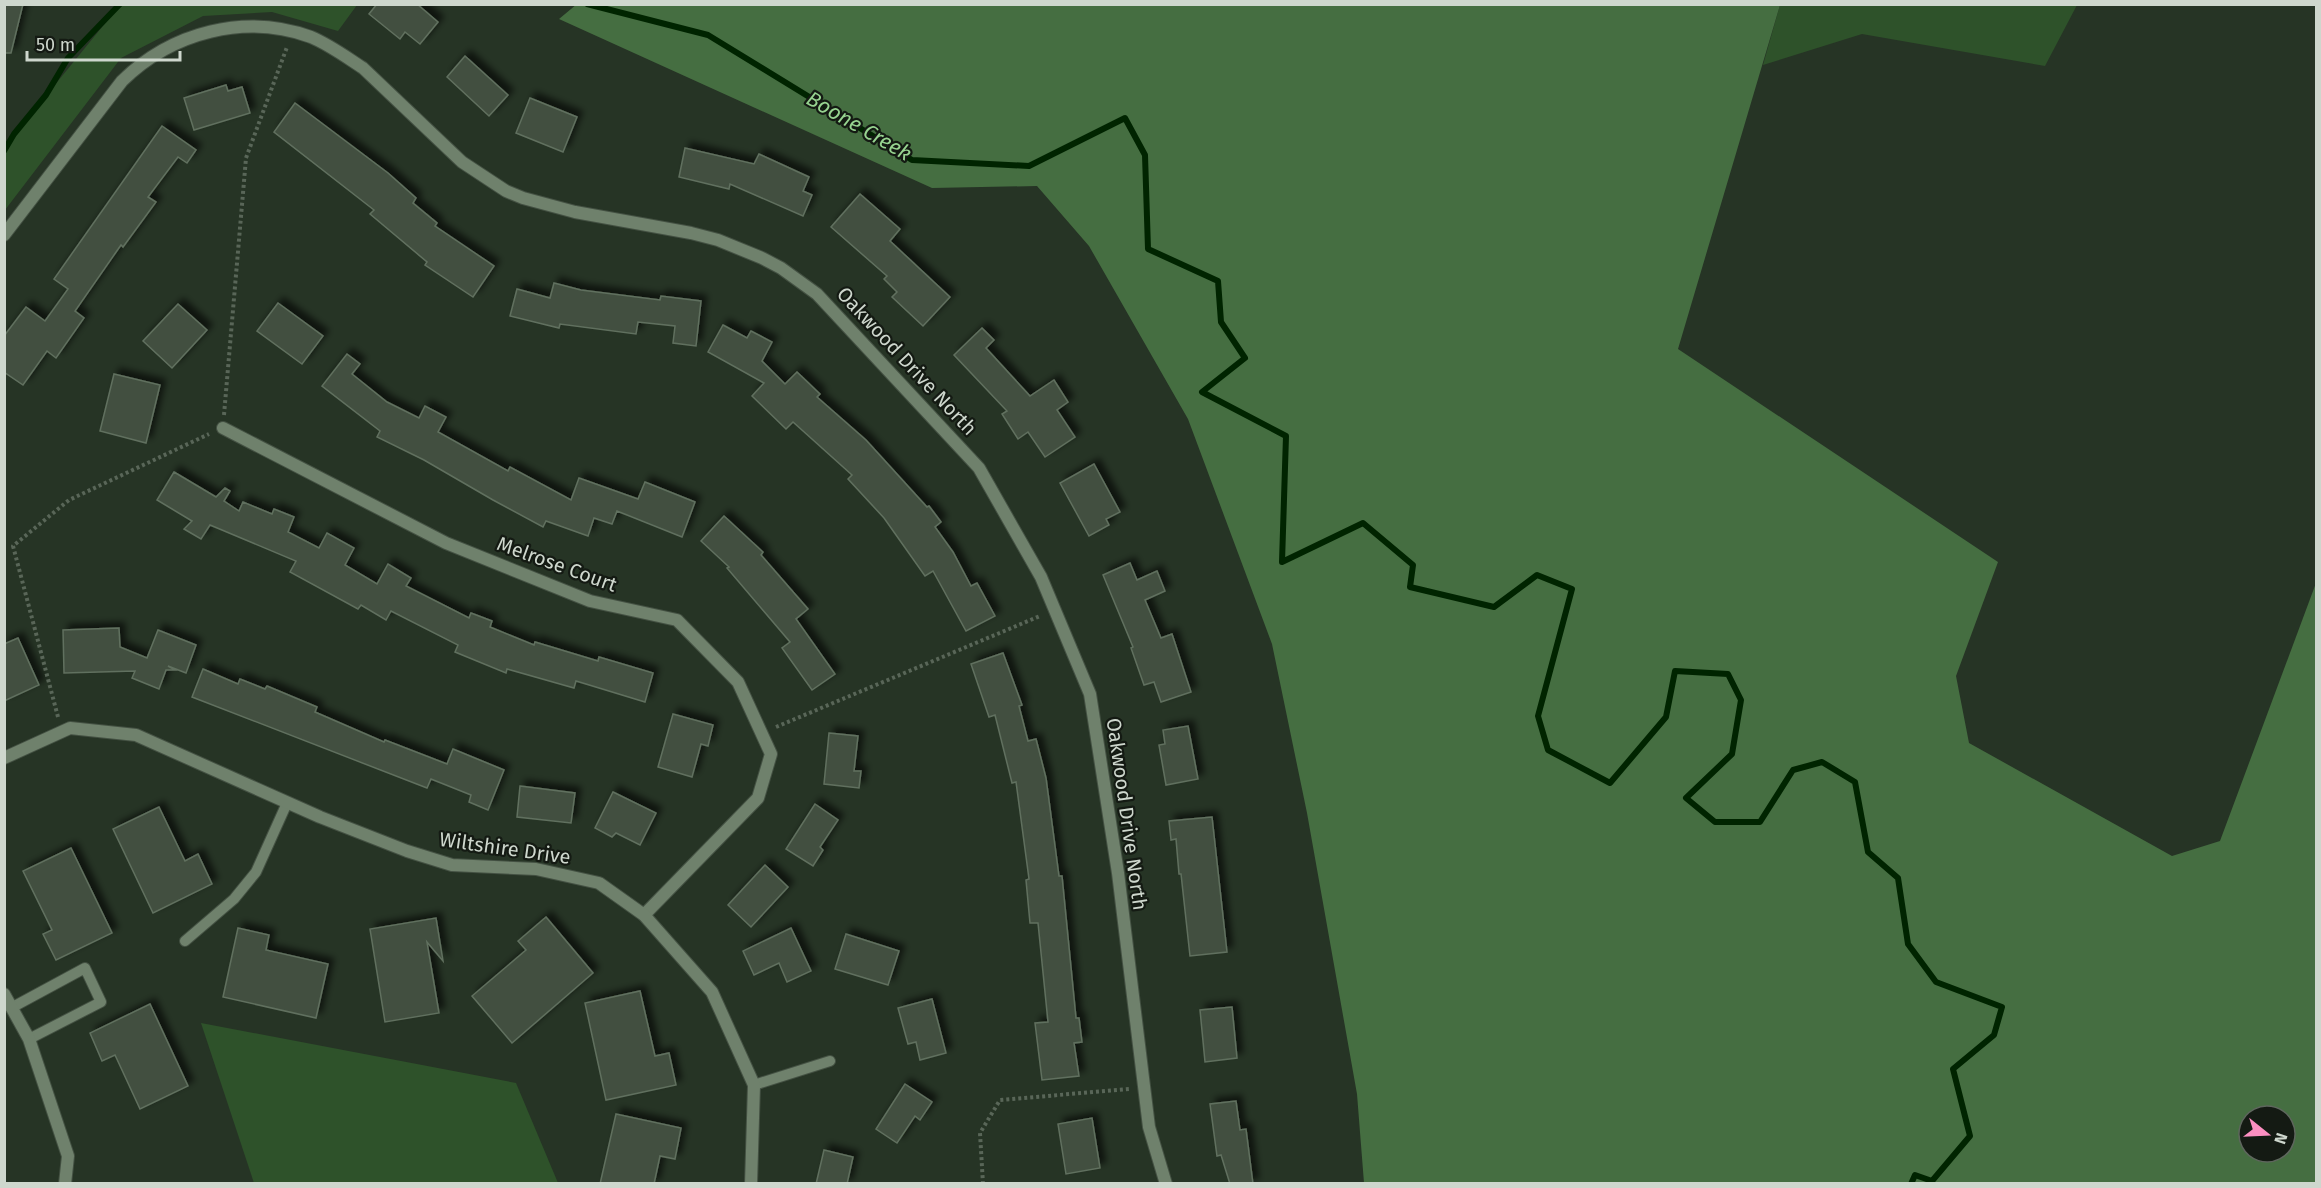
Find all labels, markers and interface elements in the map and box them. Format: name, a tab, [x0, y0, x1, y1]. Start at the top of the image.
scale bar	[27, 24, 180, 62]
text: 50 m	[36, 34, 75, 56]
water label: Boone Creek	[802, 85, 916, 167]
street label: Oakwood Drive North	[832, 282, 982, 440]
street label: Melrose Court	[494, 531, 621, 597]
street label: Oakwood Drive North	[1102, 716, 1152, 912]
street label: Wiltshire Drive	[438, 827, 572, 869]
north arrow	[2237, 1104, 2297, 1164]
text: N	[2270, 1131, 2291, 1146]

